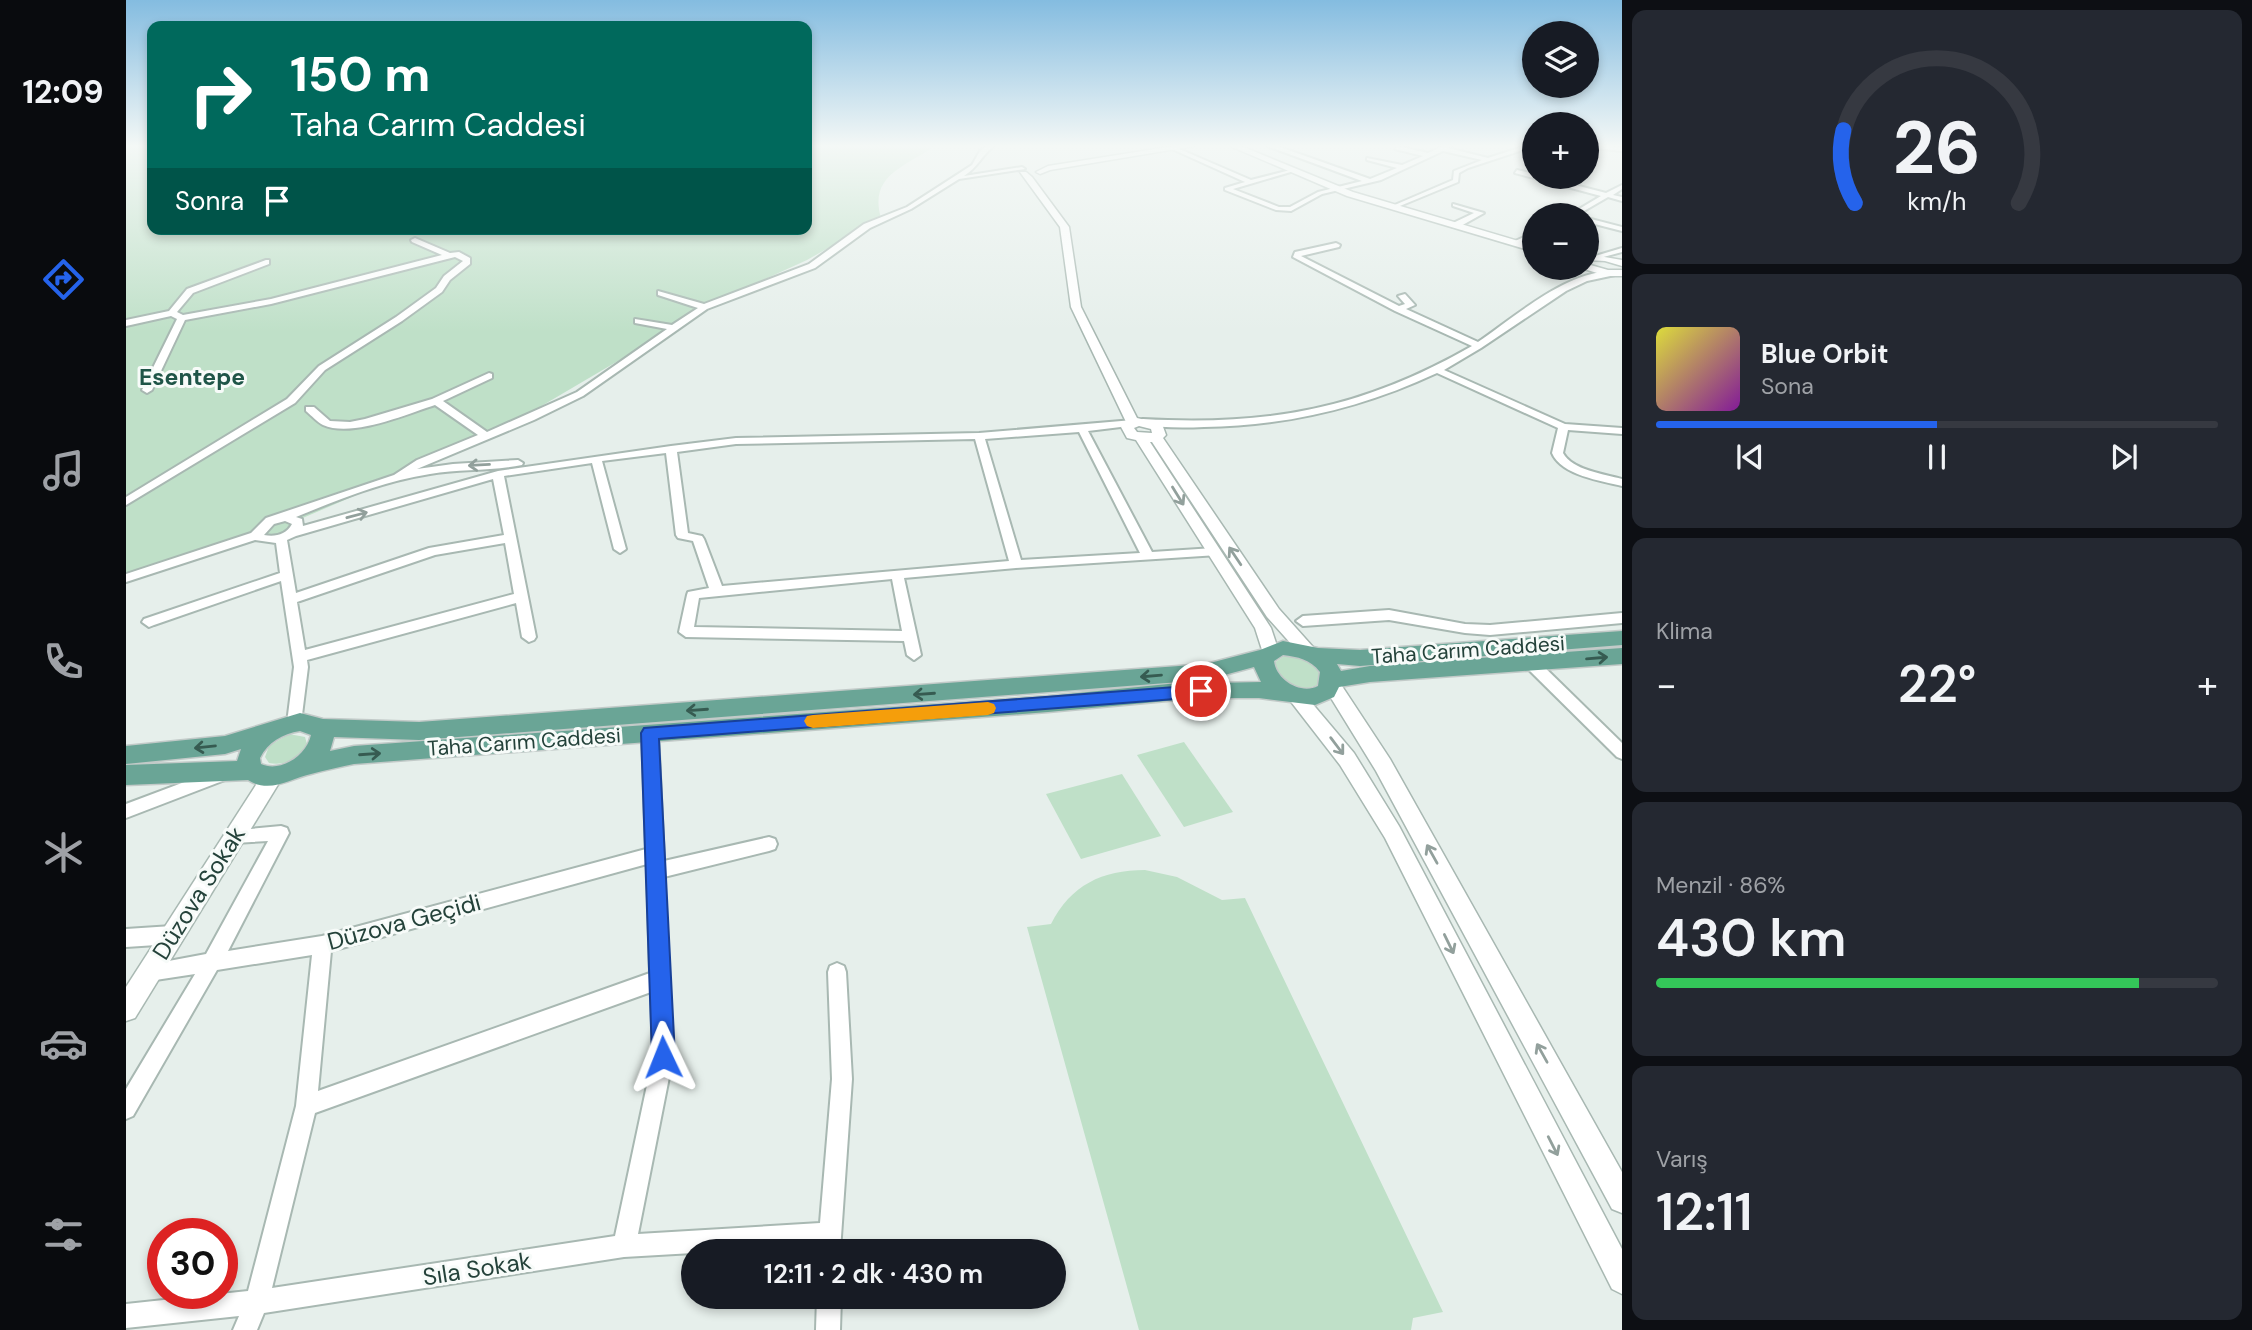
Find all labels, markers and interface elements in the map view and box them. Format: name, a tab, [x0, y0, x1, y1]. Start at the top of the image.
map controls	[1522, 21, 1599, 280]
button: layers	[1522, 21, 1599, 98]
text: 150 m	[290, 42, 430, 106]
icon: right	[175, 49, 266, 140]
text: 12:09	[22, 71, 104, 113]
text: 26	[1893, 101, 1981, 196]
text: Taha Carım Caddesi	[290, 104, 586, 146]
button: +	[1522, 112, 1599, 189]
icon: arrive	[258, 182, 296, 220]
text: Sonra	[175, 184, 244, 218]
text: km/h	[1907, 185, 1967, 218]
button: −	[1522, 203, 1599, 280]
icon: directions	[39, 255, 88, 304]
text: Blue Orbit	[1761, 337, 1889, 371]
district label: Esentepe	[139, 362, 245, 392]
text: Sona	[1761, 371, 1814, 401]
icon: previous	[1731, 438, 1769, 476]
icon: pause	[1918, 438, 1956, 476]
icon: next	[2105, 438, 2143, 476]
icon: music	[39, 446, 88, 495]
one-way arrow	[468, 459, 491, 472]
one-way arrow	[1170, 486, 1185, 505]
one-way arrow	[345, 508, 367, 521]
one-way arrow	[1228, 547, 1242, 566]
text: Klima	[1656, 616, 1713, 646]
street label: Taha Carım Caddesi	[1370, 629, 1566, 671]
icon: phone	[39, 637, 88, 686]
text: 22°	[1898, 650, 1976, 718]
one-way arrow	[1585, 651, 1607, 664]
text: −	[1656, 660, 1677, 710]
text: +	[2197, 660, 2218, 710]
pin	[1171, 661, 1231, 721]
one-way arrow	[1140, 670, 1163, 683]
icon: arrive	[1182, 672, 1220, 710]
one-way arrow	[913, 687, 936, 700]
one-way arrow	[687, 704, 709, 717]
street label: Taha Carım Caddesi	[426, 721, 622, 763]
one-way arrow	[1330, 736, 1345, 755]
one-way arrow	[194, 740, 217, 753]
one-way arrow	[358, 747, 381, 760]
street label: Düzova Sokak	[145, 820, 252, 965]
icon: climate	[39, 828, 88, 877]
one-way arrow	[1425, 844, 1439, 864]
text: Menzil · 86%	[1656, 870, 1785, 900]
street label: Düzova Geçidi	[324, 886, 484, 957]
text: 430 km	[1656, 904, 1846, 972]
one-way arrow	[1443, 933, 1456, 954]
icon: car	[39, 1019, 88, 1068]
position arrow	[626, 1020, 700, 1094]
one-way arrow	[1535, 1043, 1548, 1064]
one-way arrow	[1547, 1135, 1560, 1156]
text: Varış	[1656, 1144, 1708, 1174]
text: 12:11	[1656, 1178, 1753, 1246]
icon: filters	[39, 1210, 88, 1259]
speed limit sign: 30	[147, 1218, 238, 1309]
street label: Sıla Sokak	[420, 1245, 533, 1292]
text: 12:11 · 2 dk · 430 m	[764, 1257, 983, 1291]

